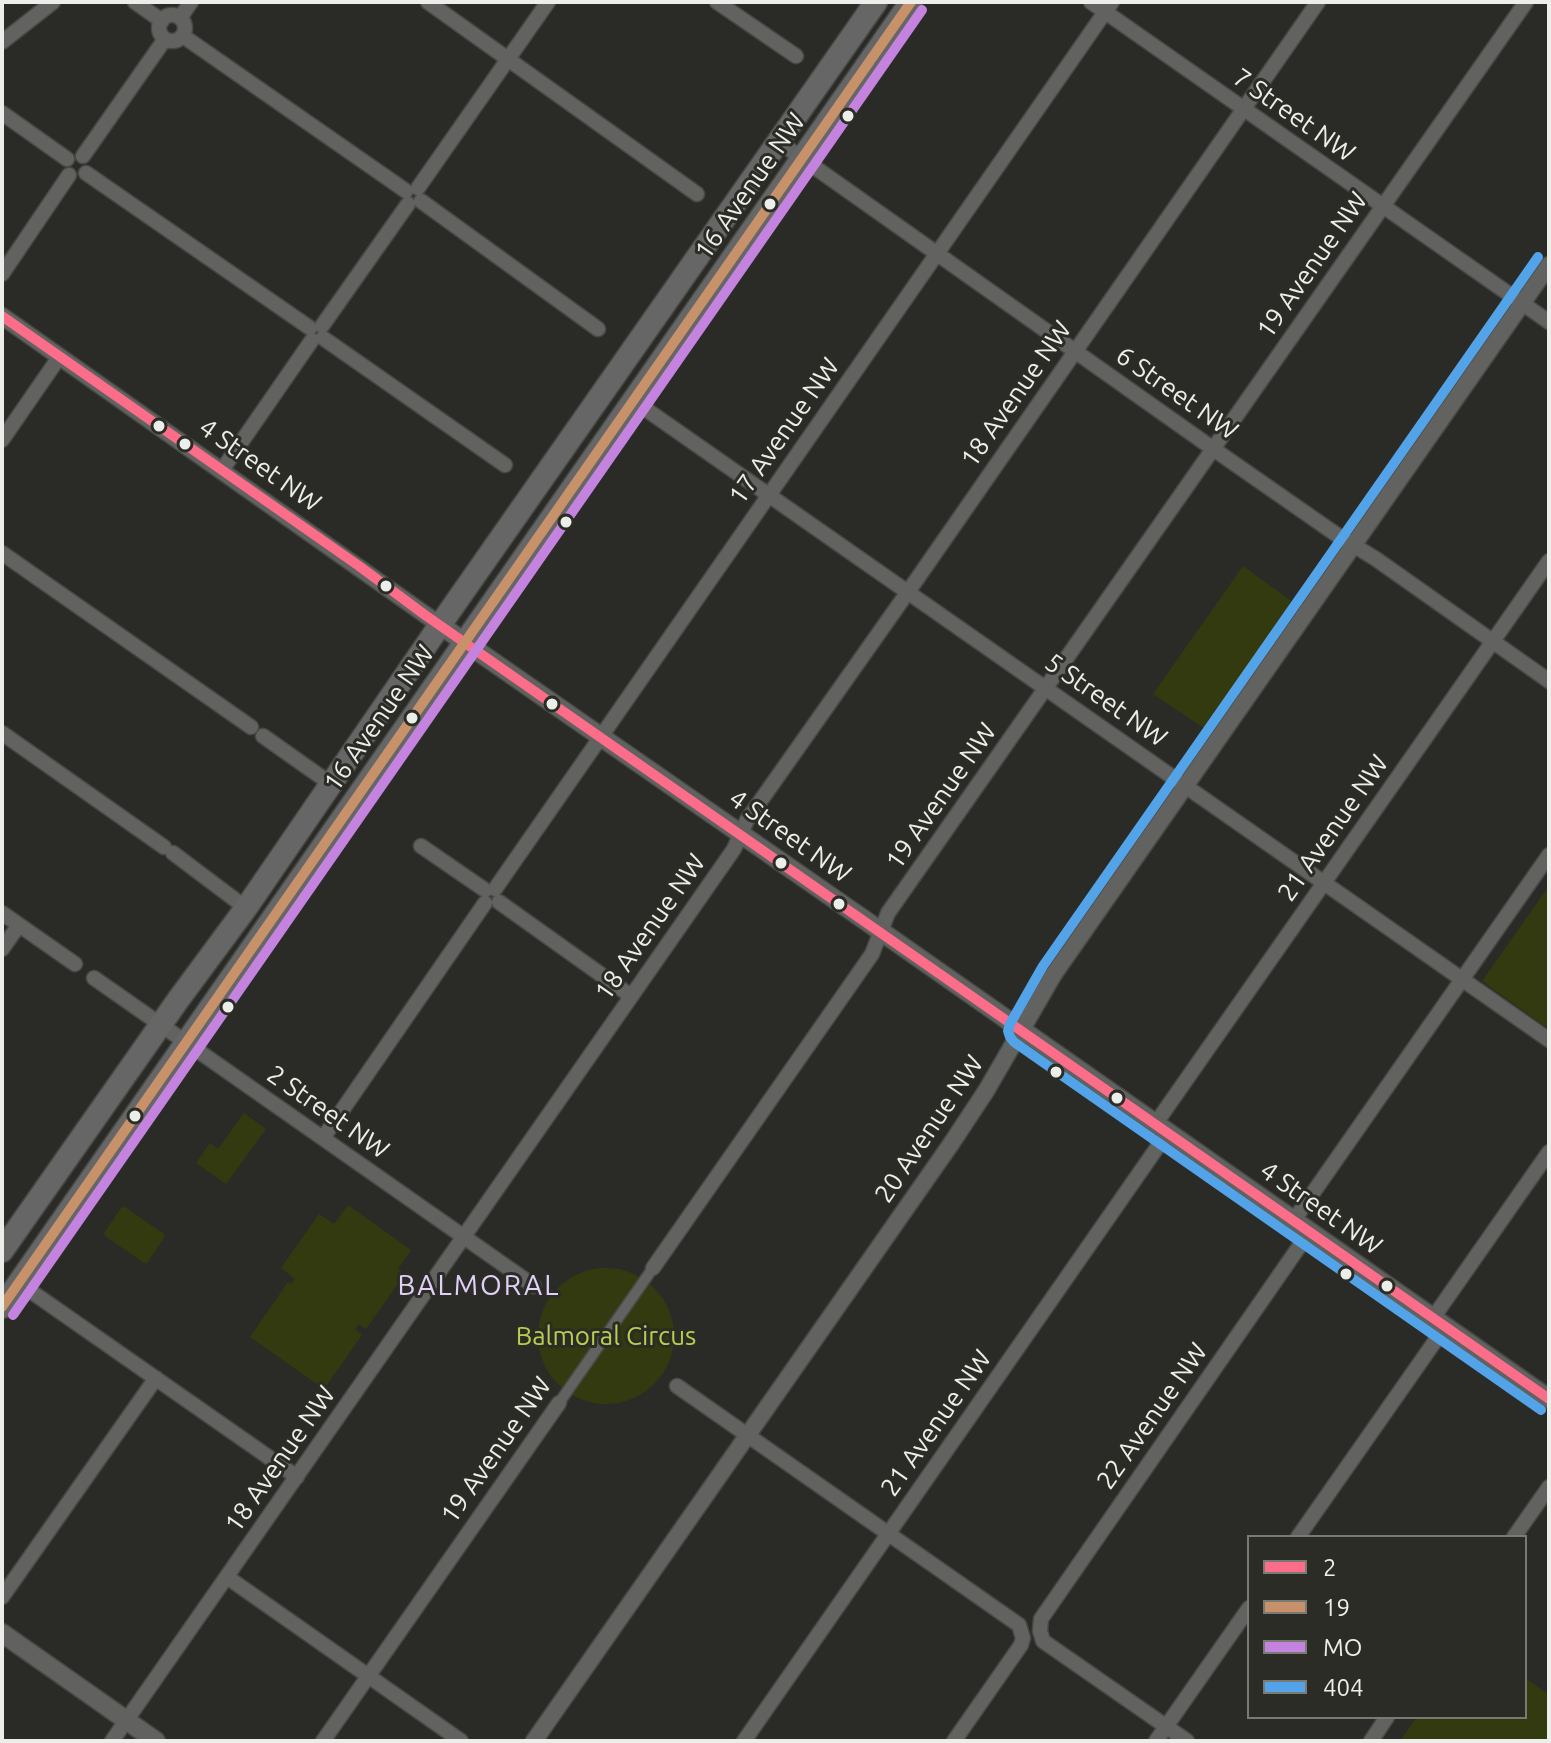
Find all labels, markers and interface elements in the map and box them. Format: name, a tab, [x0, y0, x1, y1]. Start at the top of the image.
street label: 7 Street NW	[1227, 62, 1361, 168]
street label: 16 Avenue NW	[688, 107, 812, 265]
unlabelled marker	[840, 108, 856, 124]
street label: 19 Avenue NW	[1250, 186, 1374, 344]
unlabelled marker	[762, 196, 778, 212]
street label: 18 Avenue NW	[954, 315, 1078, 473]
street label: 6 Street NW	[1110, 340, 1244, 446]
street label: 17 Avenue NW	[722, 352, 846, 510]
street label: 4 Street NW	[193, 412, 327, 518]
unlabelled marker	[151, 418, 167, 434]
unlabelled marker	[177, 436, 193, 452]
unlabelled marker	[558, 514, 574, 530]
unlabelled marker	[378, 578, 394, 594]
street label: 16 Avenue NW	[317, 639, 441, 797]
street label: 5 Street NW	[1039, 647, 1173, 753]
unlabelled marker	[544, 696, 560, 712]
unlabelled marker	[404, 710, 420, 726]
street label: 19 Avenue NW	[879, 717, 1003, 875]
street label: 21 Avenue NW	[1271, 749, 1395, 907]
street label: 4 Street NW	[723, 783, 857, 889]
street label: 18 Avenue NW	[588, 848, 712, 1006]
unlabelled marker	[773, 855, 789, 871]
unlabelled marker	[831, 896, 847, 912]
unlabelled marker	[220, 999, 236, 1015]
street label: 20 Avenue NW	[868, 1049, 990, 1209]
street label: 2 Street NW	[261, 1059, 395, 1165]
unlabelled marker	[1048, 1064, 1064, 1080]
unlabelled marker	[1109, 1090, 1125, 1106]
unlabelled marker	[127, 1108, 143, 1124]
street label: 4 Street NW	[1254, 1155, 1388, 1261]
unlabelled marker	[1338, 1266, 1354, 1282]
district label: BALMORAL	[398, 1269, 560, 1303]
unlabelled marker	[1379, 1278, 1395, 1294]
park label: Balmoral Circus	[516, 1320, 696, 1352]
street label: 22 Avenue NW	[1090, 1337, 1214, 1495]
street label: 21 Avenue NW	[874, 1344, 998, 1502]
street label: 19 Avenue NW	[434, 1371, 558, 1529]
street label: 18 Avenue NW	[218, 1380, 342, 1538]
legend	[1247, 1535, 1527, 1719]
text: 2	[1323, 1554, 1337, 1581]
text: 19	[1323, 1594, 1350, 1621]
text: MO	[1323, 1634, 1362, 1661]
text: 404	[1323, 1674, 1364, 1701]

